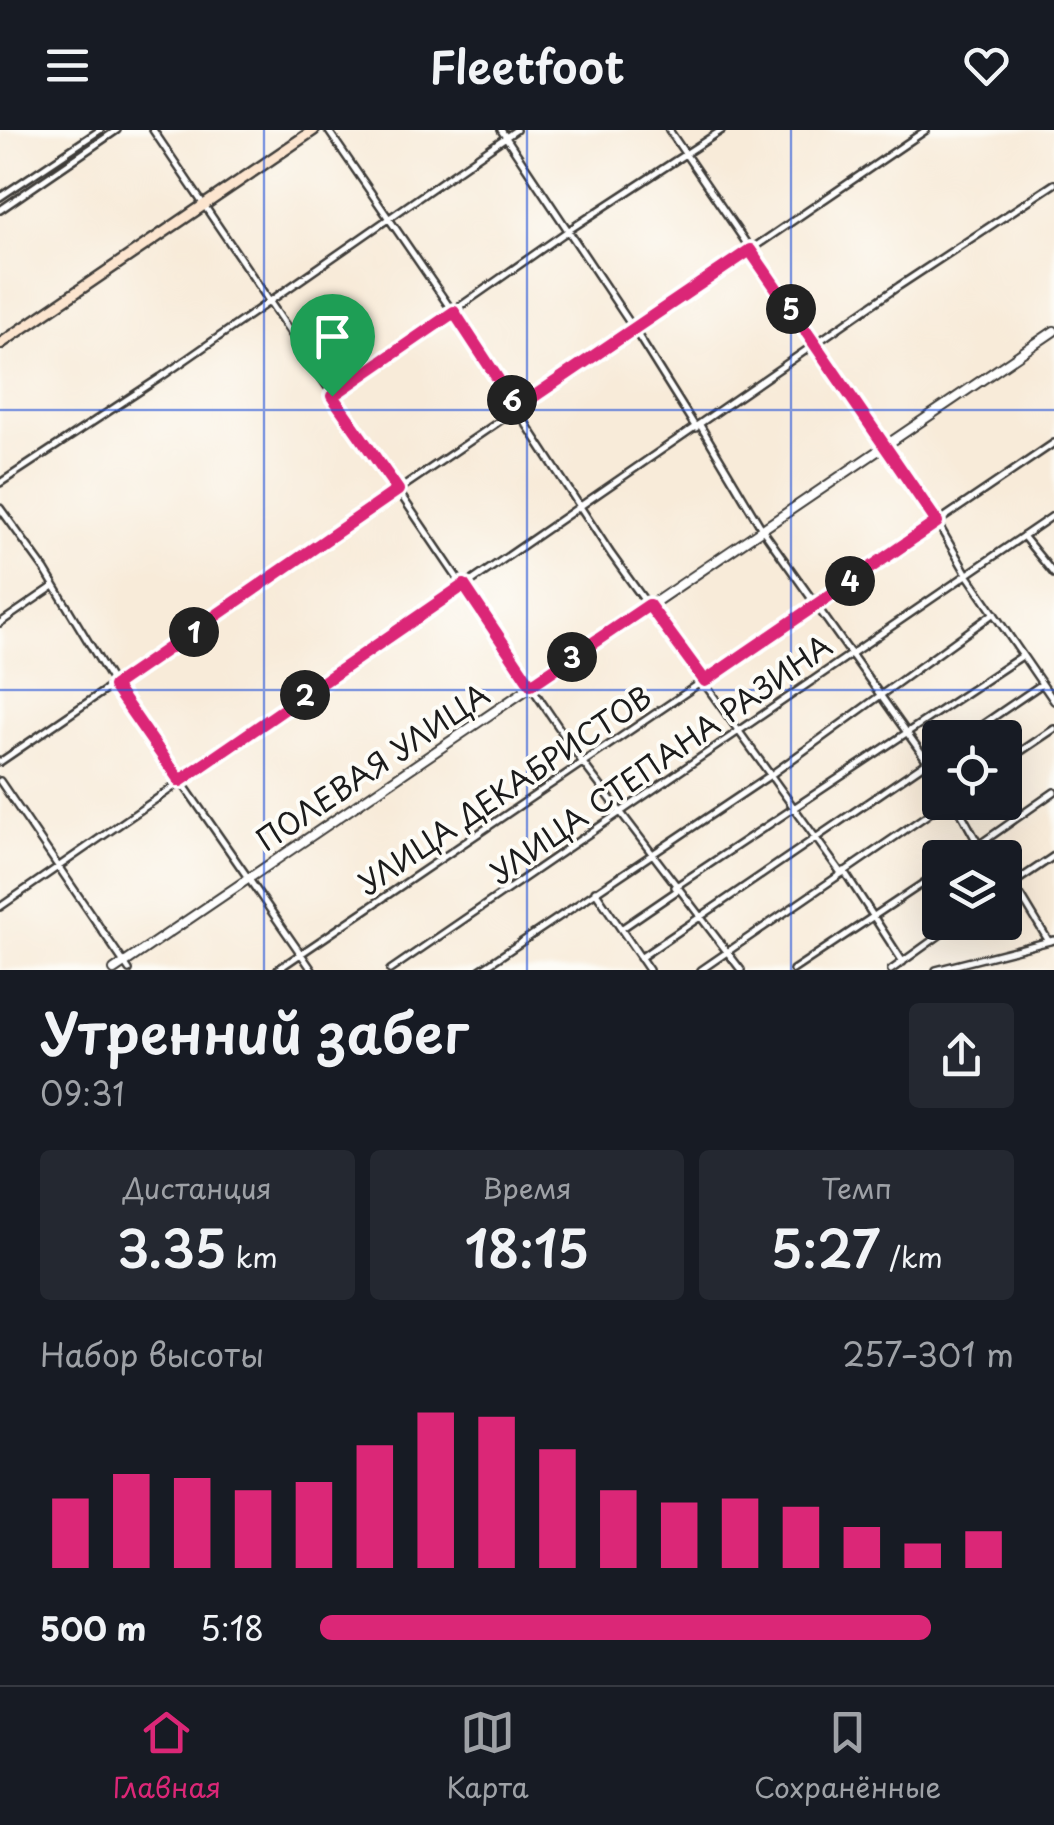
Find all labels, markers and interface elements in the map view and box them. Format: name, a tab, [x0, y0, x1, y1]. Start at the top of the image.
text: Fleetfoot	[429, 31, 625, 99]
icon: menu	[40, 38, 95, 93]
icon: heart	[959, 38, 1014, 93]
pin: 5	[766, 284, 816, 334]
text: 5	[782, 287, 800, 330]
pin	[290, 294, 375, 397]
icon: arrive	[305, 309, 360, 364]
pin: 6	[487, 375, 537, 425]
text: 6	[502, 378, 522, 421]
pin: 4	[825, 556, 875, 606]
text: 4	[840, 559, 860, 602]
pin: 1	[169, 607, 219, 657]
text: 1	[187, 610, 201, 653]
street label: УЛИЦА СТЕПАНА РАЗИНА	[480, 622, 840, 894]
pin: 3	[547, 632, 597, 682]
text: 3	[563, 635, 581, 678]
pin: 2	[280, 670, 330, 720]
street label: ПОЛЕВАЯ УЛИЦА	[246, 671, 498, 861]
text: 2	[295, 673, 315, 716]
street label: УЛИЦА ДЕКАБРИСТОВ	[348, 674, 660, 904]
map controls	[922, 720, 1022, 940]
button: locate	[922, 720, 1022, 820]
button: layers	[922, 840, 1022, 940]
text: Утренний забег	[40, 990, 469, 1073]
button: share	[909, 1003, 1014, 1108]
text: 09:31	[40, 1069, 125, 1117]
text: Дистанция	[123, 1166, 272, 1209]
text: Время	[482, 1166, 572, 1209]
text: Темп	[821, 1166, 892, 1209]
text: 3.35	[117, 1209, 226, 1285]
text: 18:15	[465, 1209, 589, 1285]
text: 5:27	[771, 1209, 880, 1285]
text: km	[226, 1235, 278, 1278]
text: /km	[880, 1235, 943, 1278]
text: Набор высоты	[40, 1330, 264, 1378]
text: 257–301 m	[842, 1330, 1014, 1378]
text: 500 m	[40, 1604, 146, 1652]
text: 5:18	[200, 1604, 264, 1652]
tab: Главная	[113, 1705, 221, 1808]
tab: Карта	[446, 1705, 529, 1808]
tab: Сохранённые	[754, 1705, 941, 1808]

